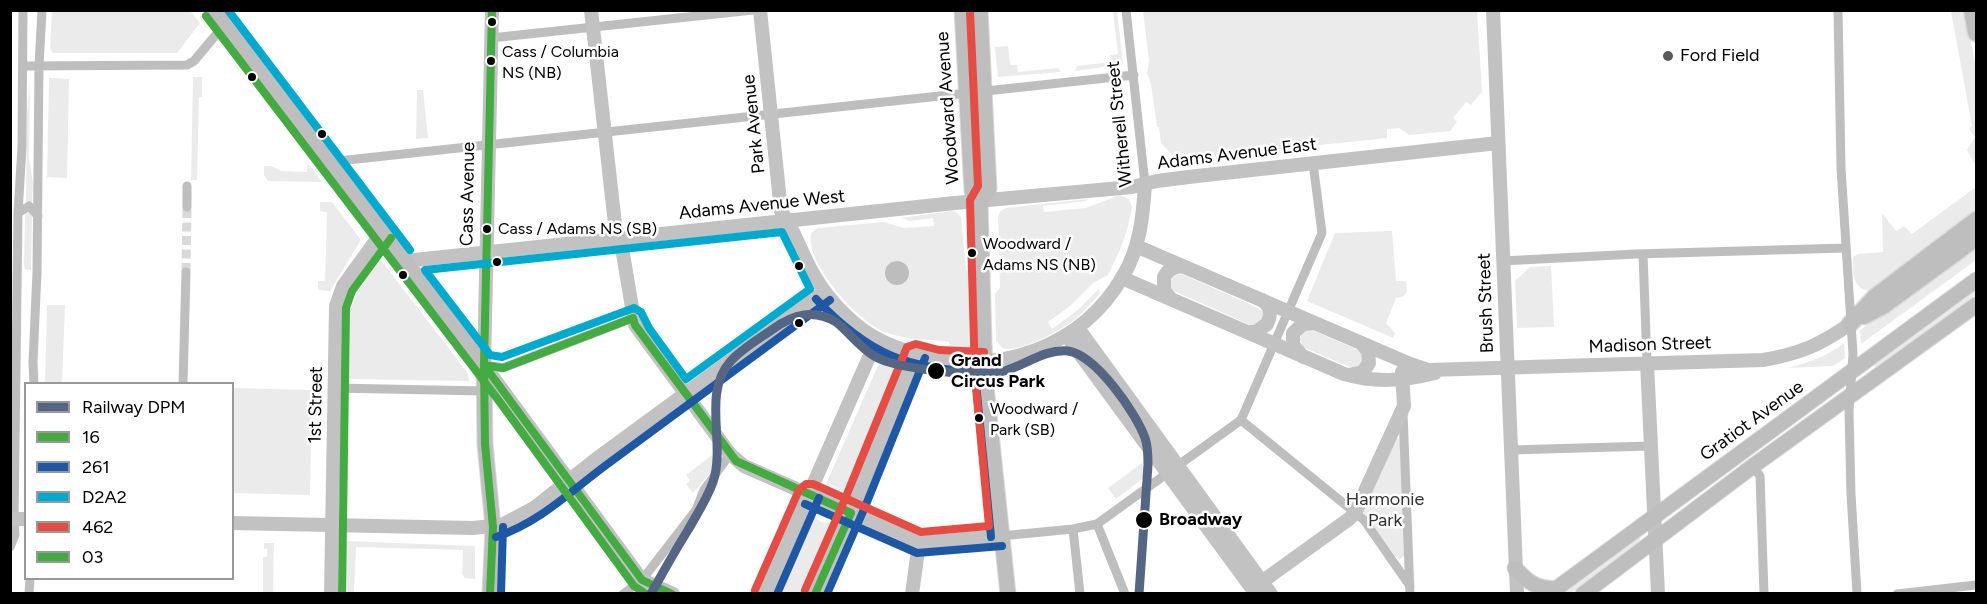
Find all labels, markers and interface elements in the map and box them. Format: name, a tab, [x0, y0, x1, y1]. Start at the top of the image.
unlabelled marker	[486, 16, 498, 28]
street label: Woodward Avenue	[932, 31, 964, 185]
place label: Cass / Columbia NS (NB)	[502, 42, 619, 80]
place label: Ford Field	[1680, 45, 1759, 67]
marker: Ford Field	[1661, 49, 1675, 63]
marker: Cass / Columbia NS (NB)	[485, 55, 497, 67]
street label: Witherell Street	[1103, 60, 1137, 188]
unlabelled marker	[246, 71, 258, 83]
street label: Park Avenue	[738, 73, 770, 175]
unlabelled marker	[316, 128, 328, 140]
street label: Adams Avenue East	[1156, 134, 1318, 174]
street label: Cass Avenue	[456, 142, 480, 246]
street label: Adams Avenue West	[678, 186, 846, 224]
place label: Cass / Adams NS (SB)	[498, 219, 657, 239]
marker: Cass / Adams NS (SB)	[481, 223, 493, 235]
place label: Woodward / Adams NS (NB)	[983, 234, 1096, 272]
marker: Woodward / Adams NS (NB)	[966, 247, 978, 259]
street label: Brush Street	[1473, 252, 1499, 354]
unlabelled marker	[491, 256, 503, 268]
unlabelled marker	[793, 260, 805, 272]
unlabelled marker	[397, 269, 409, 281]
unlabelled marker	[793, 317, 805, 329]
street label: Madison Street	[1588, 332, 1712, 358]
place label: Grand Circus Park	[951, 350, 1045, 392]
marker: Grand Circus Park	[926, 361, 946, 381]
street label: 1st Street	[305, 366, 327, 444]
street label: Gratiot Avenue	[1696, 376, 1808, 466]
legend	[24, 382, 234, 580]
text: Railway DPM	[82, 396, 185, 418]
place label: Woodward / Park (SB)	[990, 399, 1078, 437]
marker: Woodward / Park (SB)	[973, 412, 985, 424]
text: 16	[82, 426, 100, 448]
text: 261	[82, 456, 110, 478]
text: D2A2	[82, 486, 127, 508]
park label: Harmonie Park	[1346, 489, 1424, 532]
place label: Broadway	[1159, 509, 1242, 531]
marker: Broadway	[1134, 510, 1154, 530]
text: 462	[82, 516, 113, 538]
text: 03	[82, 546, 103, 568]

